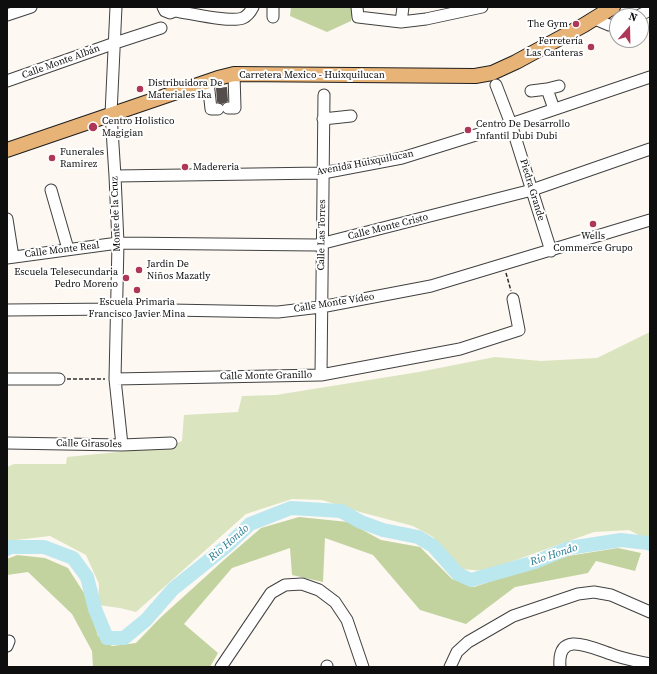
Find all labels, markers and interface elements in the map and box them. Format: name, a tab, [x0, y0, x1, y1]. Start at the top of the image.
north arrow	[609, 8, 649, 48]
text: N	[627, 9, 639, 26]
place label: The Gym	[528, 18, 568, 30]
marker: The Gym	[571, 19, 581, 29]
place label: Ferretería Las Canteras	[526, 35, 583, 58]
street label: Calle Monte Albán	[20, 42, 102, 82]
marker: Ferretería Las Canteras	[586, 42, 596, 52]
street label: Carretera Mexico - Huixquilucan	[239, 69, 385, 81]
place label: Distribuidora De Materiales Ika	[148, 77, 222, 100]
marker: Distribuidora De Materiales Ika	[135, 84, 145, 94]
place label: Centro Holistico Magigian	[102, 115, 175, 138]
place label: Centro De Desarrollo Infantil Dubi Dubi	[476, 118, 570, 142]
marker: Centro Holistico Magigian	[87, 121, 99, 133]
marker: Centro De Desarrollo Infantil Dubi Dubi	[463, 125, 473, 135]
place label: Funerales Ramirez	[60, 146, 104, 170]
street label: Avenida Huixquilucan	[315, 148, 415, 178]
marker: Funerales Ramirez	[47, 153, 57, 163]
street label: Piedra Grande	[517, 158, 547, 222]
place label: Madereria	[193, 161, 239, 173]
marker: Madereria	[180, 162, 190, 172]
street label: Monte de la Cruz	[109, 176, 123, 252]
street label: Calle Las Torres	[315, 199, 329, 271]
street label: Calle Monte Cristo	[347, 211, 429, 243]
marker: Wells Commerce Grupo	[588, 219, 598, 229]
place label: Wells Commerce Grupo	[553, 230, 633, 254]
street label: Calle Monte Real	[24, 239, 100, 261]
place label: Jardin De Niños Mazatly	[147, 258, 210, 282]
marker: Jardin De Niños Mazatly	[134, 265, 144, 275]
place label: Escuela Telesecundaria Pedro Moreno	[14, 266, 118, 290]
marker: Escuela Telesecundaria Pedro Moreno	[121, 273, 131, 283]
marker: Escuela Primaria Francisco Javier Mina	[132, 285, 142, 295]
street label: Calle Monte Vídeo	[293, 291, 375, 315]
place label: Escuela Primaria Francisco Javier Mina	[89, 296, 185, 320]
street label: Calle Monte Granillo	[220, 369, 312, 383]
street label: Calle Girasoles	[56, 437, 122, 451]
water label: Rio Hondo	[206, 522, 252, 564]
water label: Rio Hondo	[529, 541, 579, 569]

